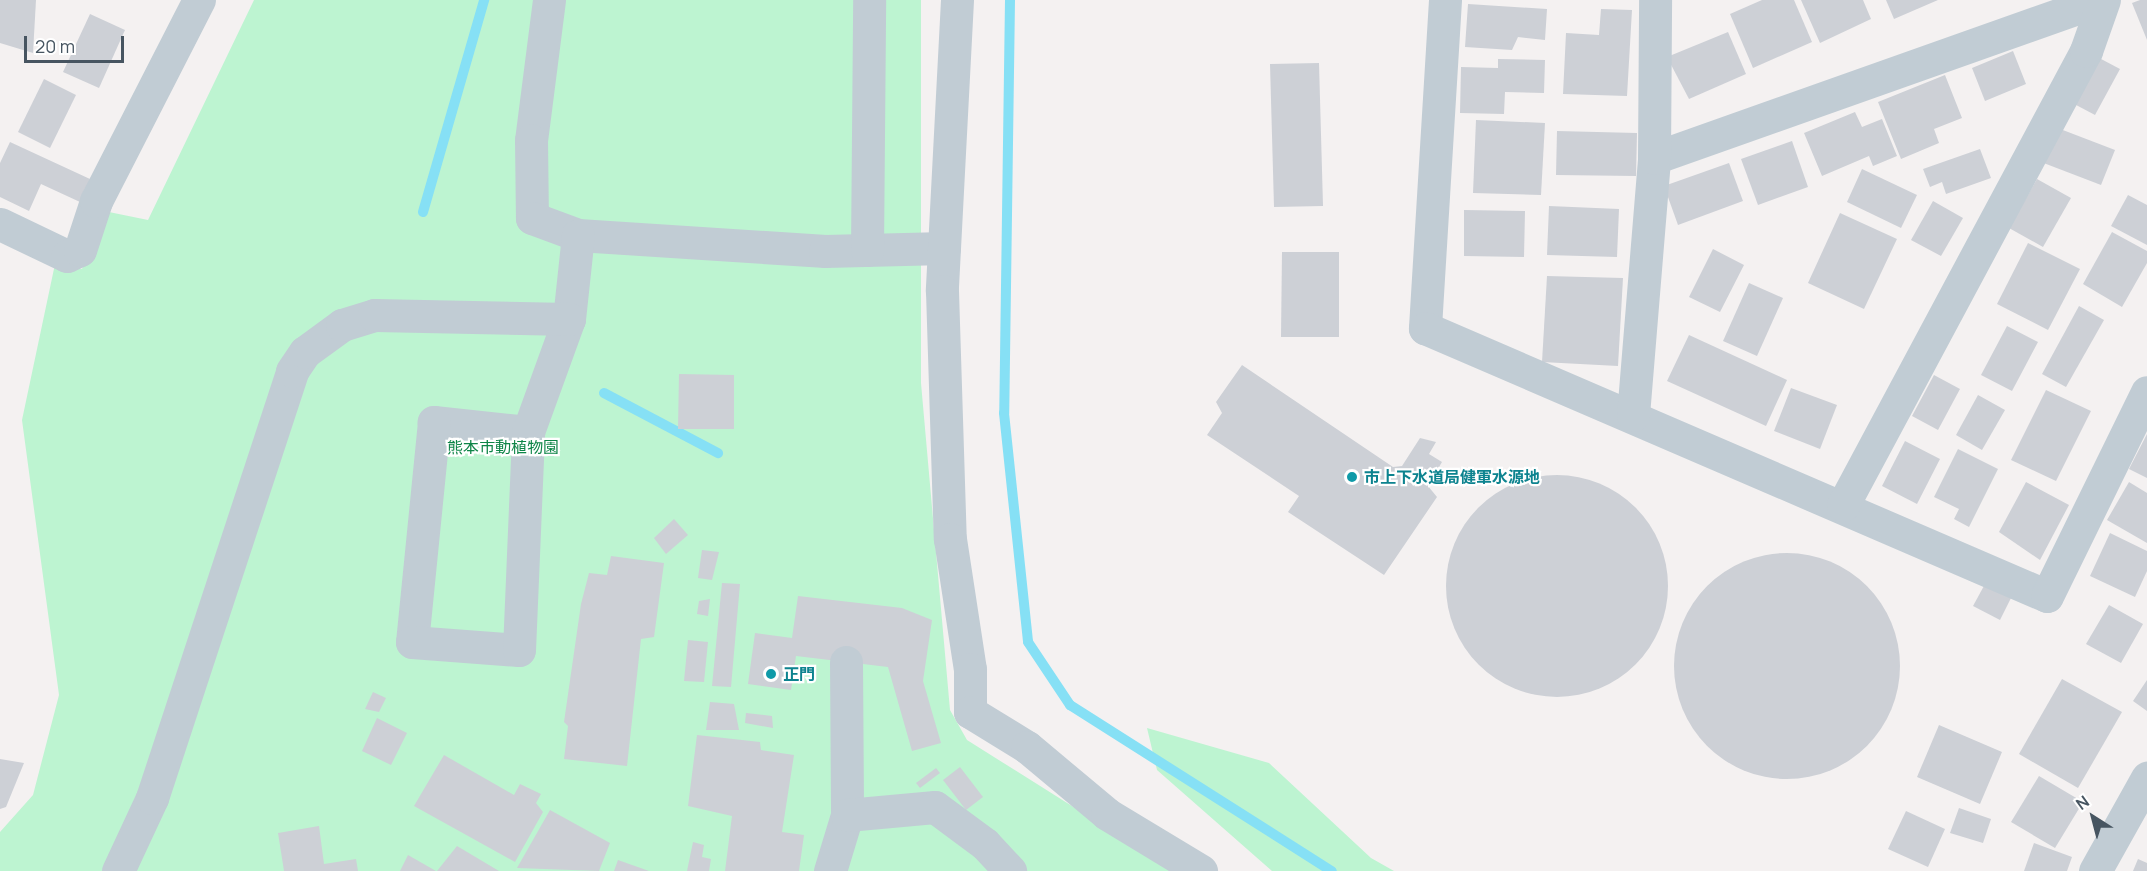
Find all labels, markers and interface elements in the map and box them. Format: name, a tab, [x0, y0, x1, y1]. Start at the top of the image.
scale bar	[27, 24, 128, 62]
text: 20 m	[35, 34, 75, 58]
park label: 熊本市動植物園	[447, 437, 559, 457]
place label: 市上下水道局健軍水源地	[1364, 467, 1540, 487]
marker: 市上下水道局健軍水源地	[1345, 470, 1359, 484]
place label: 正門	[783, 664, 815, 684]
marker: 正門	[764, 667, 778, 681]
north arrow	[2063, 787, 2123, 847]
text: N	[2071, 790, 2094, 815]

